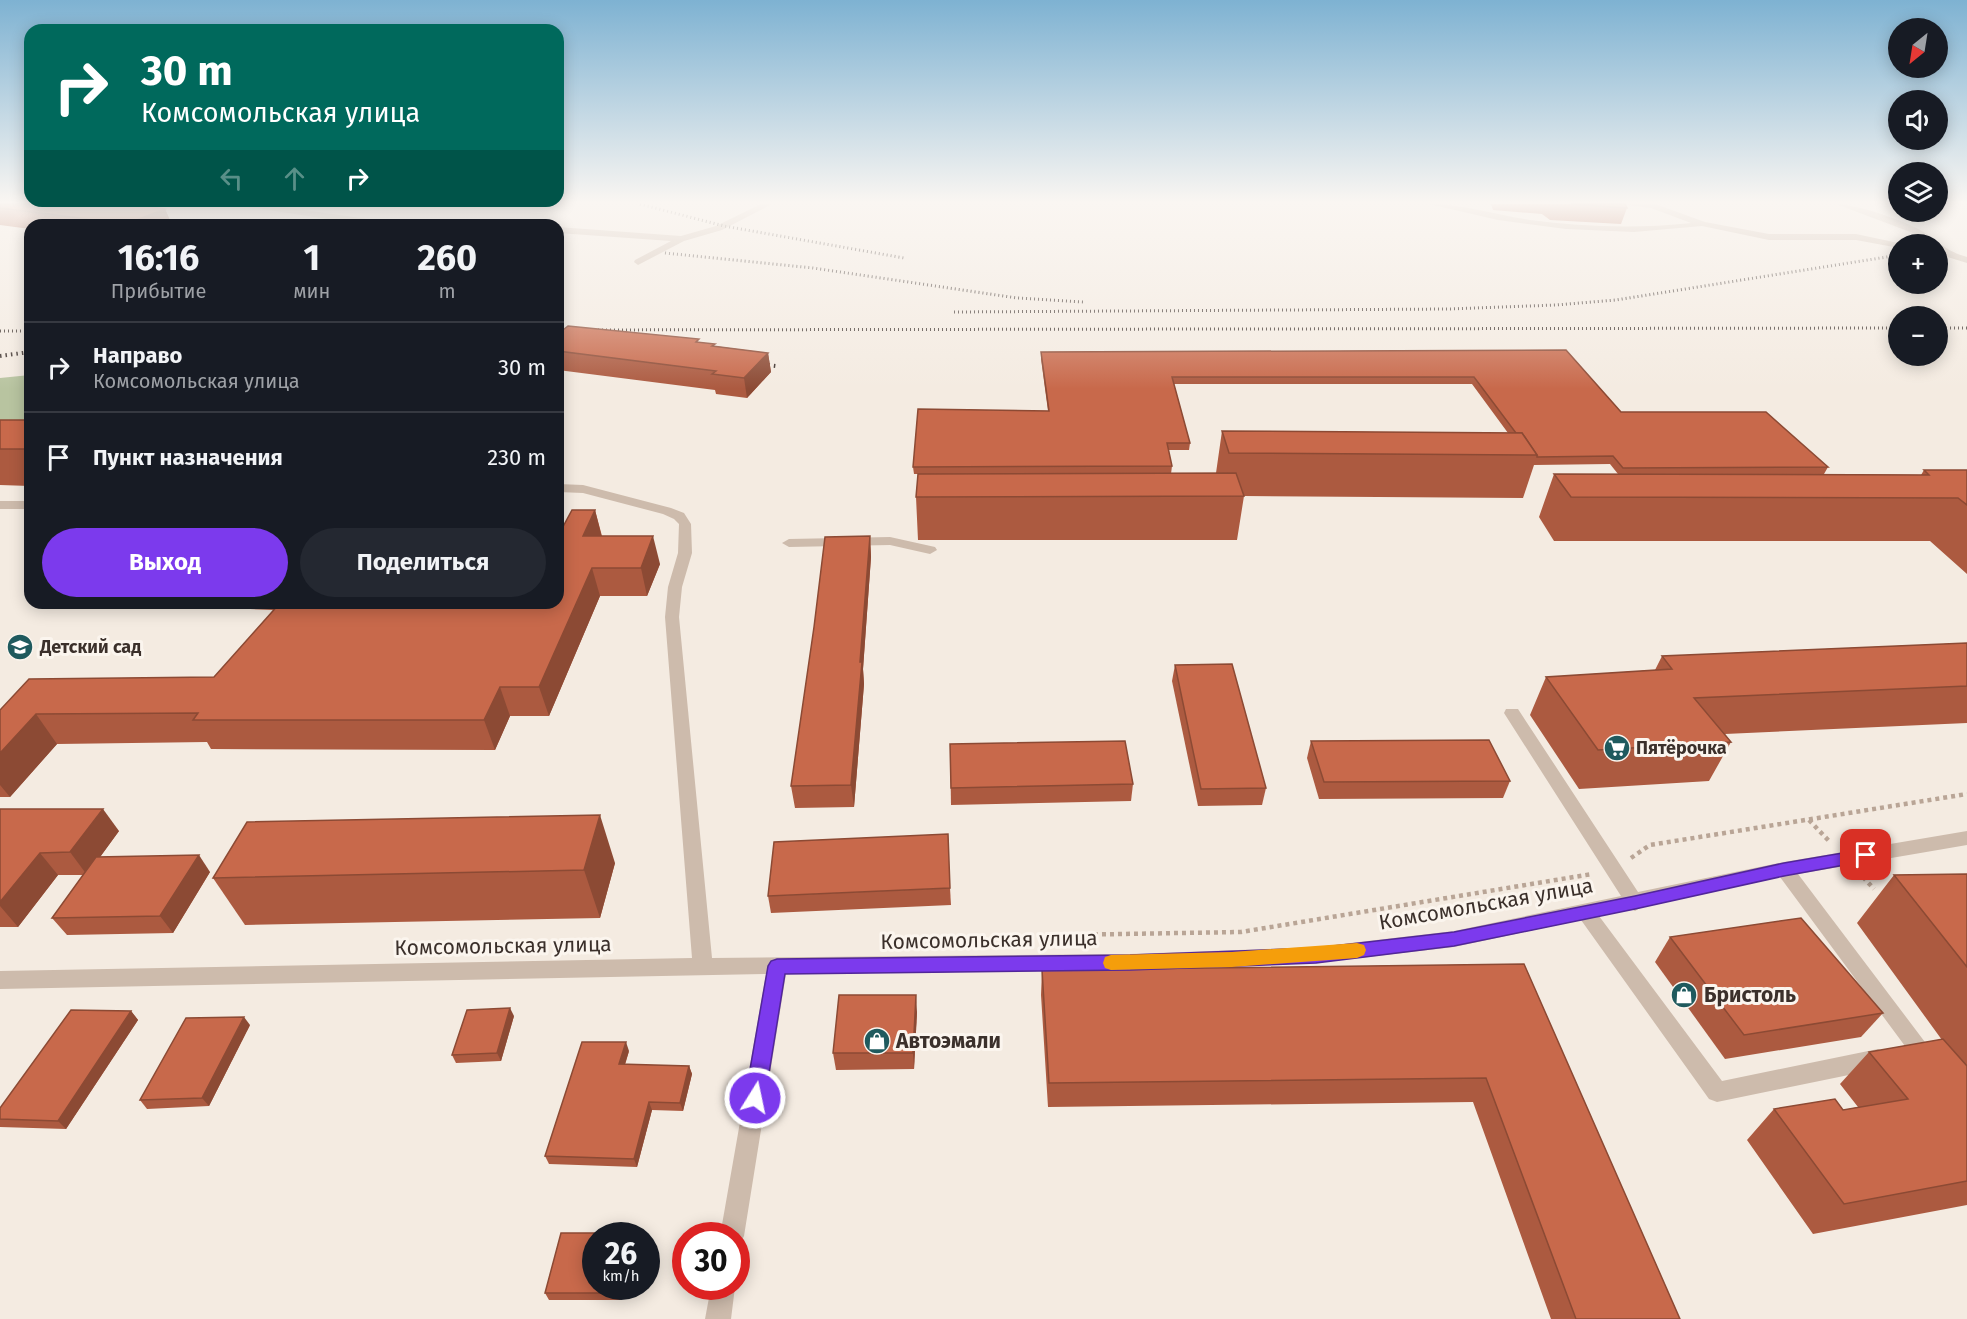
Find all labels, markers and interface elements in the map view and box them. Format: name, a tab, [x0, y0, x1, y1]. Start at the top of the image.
north arrow	[1888, 18, 1948, 78]
map controls	[1888, 18, 1948, 366]
text: 30 m	[141, 46, 233, 96]
icon: right	[42, 48, 120, 126]
button: sound	[1888, 90, 1948, 150]
text: Комсомольская улица	[141, 97, 420, 129]
icon: left	[215, 162, 248, 195]
icon: ahead	[278, 162, 311, 195]
icon: right	[341, 162, 374, 195]
button: layers	[1888, 162, 1948, 222]
button: +	[1888, 234, 1948, 294]
text: 16:16	[118, 236, 199, 280]
text: 1	[303, 236, 320, 280]
text: 260	[417, 236, 477, 280]
text: Прибытие	[111, 279, 206, 303]
text: мин	[293, 279, 330, 303]
text: m	[439, 279, 456, 303]
button: −	[1888, 306, 1948, 366]
text: Направо	[93, 342, 182, 369]
icon: right	[42, 351, 75, 384]
text: 30 m	[498, 354, 546, 381]
text: Комсомольская улица	[93, 369, 300, 393]
icon: arrive	[42, 441, 75, 474]
text: Пункт назначения	[93, 444, 283, 471]
text: 230 m	[487, 444, 546, 471]
button: Выход	[42, 528, 288, 597]
button: Поделиться	[300, 528, 546, 597]
school or university icon: Детский сад	[5, 632, 35, 662]
place label: Детский сад	[39, 636, 141, 658]
supermarket icon: Пятёрочка	[1602, 733, 1632, 763]
place label: Пятёрочка	[1636, 737, 1727, 759]
pin	[1840, 829, 1891, 880]
icon: arrive	[1849, 838, 1882, 871]
street label: Комсомольская улица	[1377, 872, 1595, 936]
street label: Комсомольская улица	[880, 925, 1098, 955]
street label: Комсомольская улица	[394, 931, 612, 961]
shop icon: Бристоль	[1669, 980, 1699, 1010]
place label: Бристоль	[1704, 982, 1796, 1008]
shop icon: Автоэмали	[862, 1026, 892, 1056]
place label: Автоэмали	[895, 1028, 1001, 1054]
position arrow	[723, 1066, 787, 1130]
speed limit sign: 30	[672, 1222, 750, 1300]
text: 26	[605, 1236, 637, 1272]
text: km/h	[602, 1267, 640, 1285]

